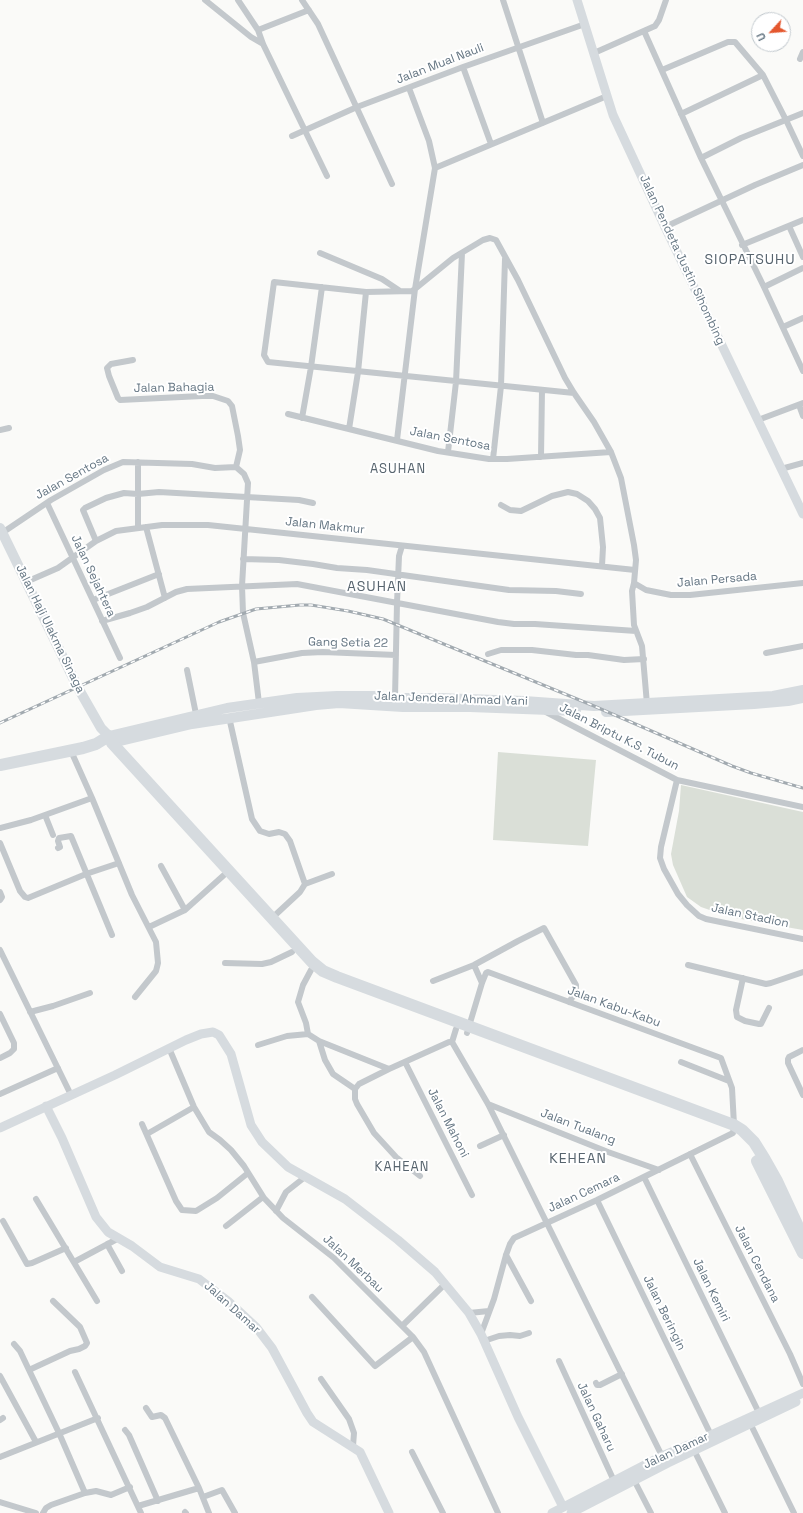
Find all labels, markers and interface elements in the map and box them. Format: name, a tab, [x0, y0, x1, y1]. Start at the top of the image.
north arrow	[751, 12, 791, 52]
text: U	[753, 30, 769, 43]
street label: Jalan Mual Nauli	[394, 41, 486, 87]
street label: Jalan Pendeta Justin Sihombing	[636, 173, 728, 347]
district label: SIOPATSUHU	[704, 252, 796, 268]
street label: Jalan Bahagia	[134, 380, 214, 396]
street label: Jalan Sentosa	[409, 424, 491, 454]
street label: Jalan Sentosa	[33, 451, 111, 503]
district label: ASUHAN	[370, 461, 426, 477]
street label: Jalan Makmur	[285, 515, 365, 537]
street label: Jalan Sejahtera	[68, 533, 118, 619]
street label: Jalan Haji Ulakma Sinaga	[13, 562, 87, 696]
street label: Jalan Persada	[676, 569, 758, 591]
district label: ASUHAN	[347, 579, 407, 595]
street label: Gang Setia 22	[308, 635, 388, 651]
street label: Jalan Jenderal Ahmad Yani	[374, 689, 528, 709]
street label: Jalan Briptu K.S. Tubun	[557, 700, 681, 774]
street label: Jalan Stadion	[710, 901, 790, 931]
street label: Jalan Kabu-Kabu	[565, 983, 663, 1031]
street label: Jalan Mahoni	[424, 1086, 472, 1160]
street label: Jalan Tualang	[538, 1106, 618, 1148]
district label: KEHEAN	[549, 1151, 607, 1167]
district label: KAHEAN	[375, 1159, 429, 1175]
street label: Jalan Cemara	[546, 1170, 622, 1216]
street label: Jalan Cendana	[731, 1223, 783, 1305]
street label: Jalan Merbau	[320, 1232, 386, 1296]
street label: Jalan Kemiri	[689, 1256, 733, 1324]
street label: Jalan Beringin	[640, 1273, 688, 1353]
street label: Jalan Damar	[201, 1279, 263, 1337]
street label: Jalan Gaharu	[574, 1380, 618, 1454]
street label: Jalan Damar	[641, 1430, 711, 1472]

